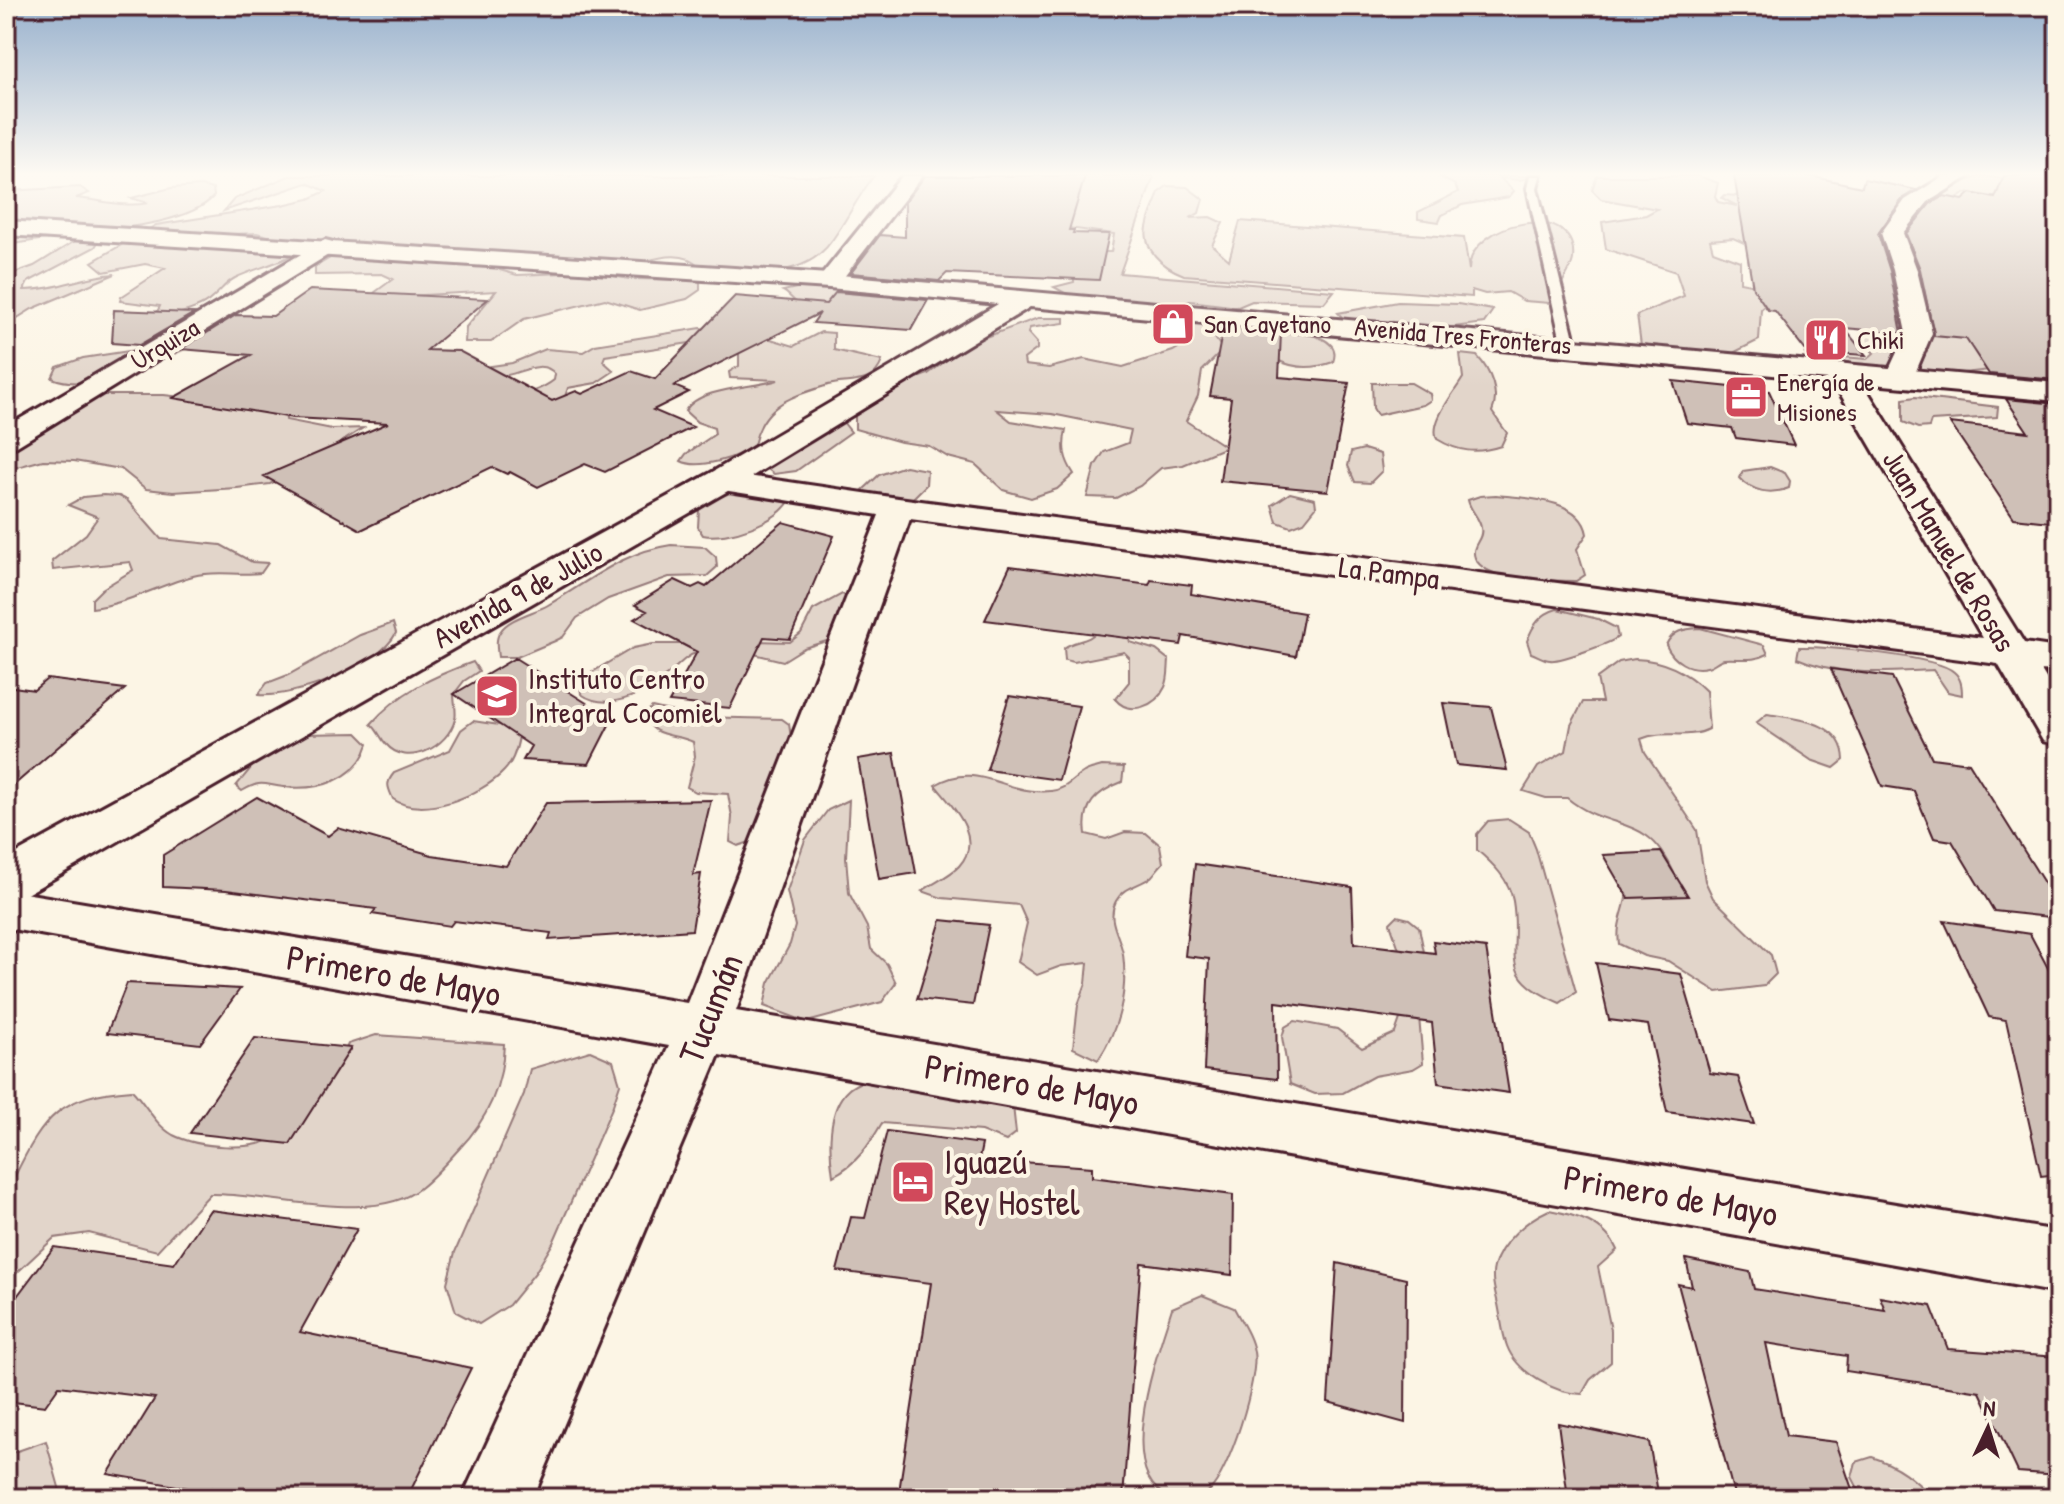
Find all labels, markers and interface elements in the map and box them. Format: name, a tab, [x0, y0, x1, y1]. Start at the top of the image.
shop icon: San Cayetano	[1149, 300, 1197, 348]
place label: San Cayetano	[1204, 306, 1331, 341]
street label: Avenida Tres Fronteras	[1353, 309, 1573, 362]
street label: Urquiza	[124, 310, 205, 378]
restaurant icon: Chiki	[1802, 316, 1850, 364]
place label: Chiki	[1857, 322, 1905, 357]
place label: Energía de Misiones	[1777, 364, 1875, 429]
office icon: Energía de Misiones	[1722, 373, 1770, 421]
street label: Juan Manuel de Rosas	[1874, 442, 2026, 659]
street label: Avenida 9 de Julio	[426, 531, 609, 657]
street label: La Pampa	[1337, 546, 1442, 598]
place label: Instituto Centro Integral Cocomiel	[528, 658, 722, 732]
school or university icon: Instituto Centro Integral Cocomiel	[473, 672, 521, 720]
street label: Primero de Mayo	[283, 932, 505, 1017]
street label: Tucumán	[665, 946, 754, 1070]
street label: Primero de Mayo	[921, 1041, 1143, 1126]
place label: Iguazú Rey Hostel	[944, 1136, 1080, 1226]
street label: Primero de Mayo	[1560, 1152, 1782, 1237]
hotel icon: Iguazú Rey Hostel	[889, 1158, 937, 1206]
north arrow	[1948, 1388, 2028, 1468]
text: N	[1983, 1393, 1997, 1423]

